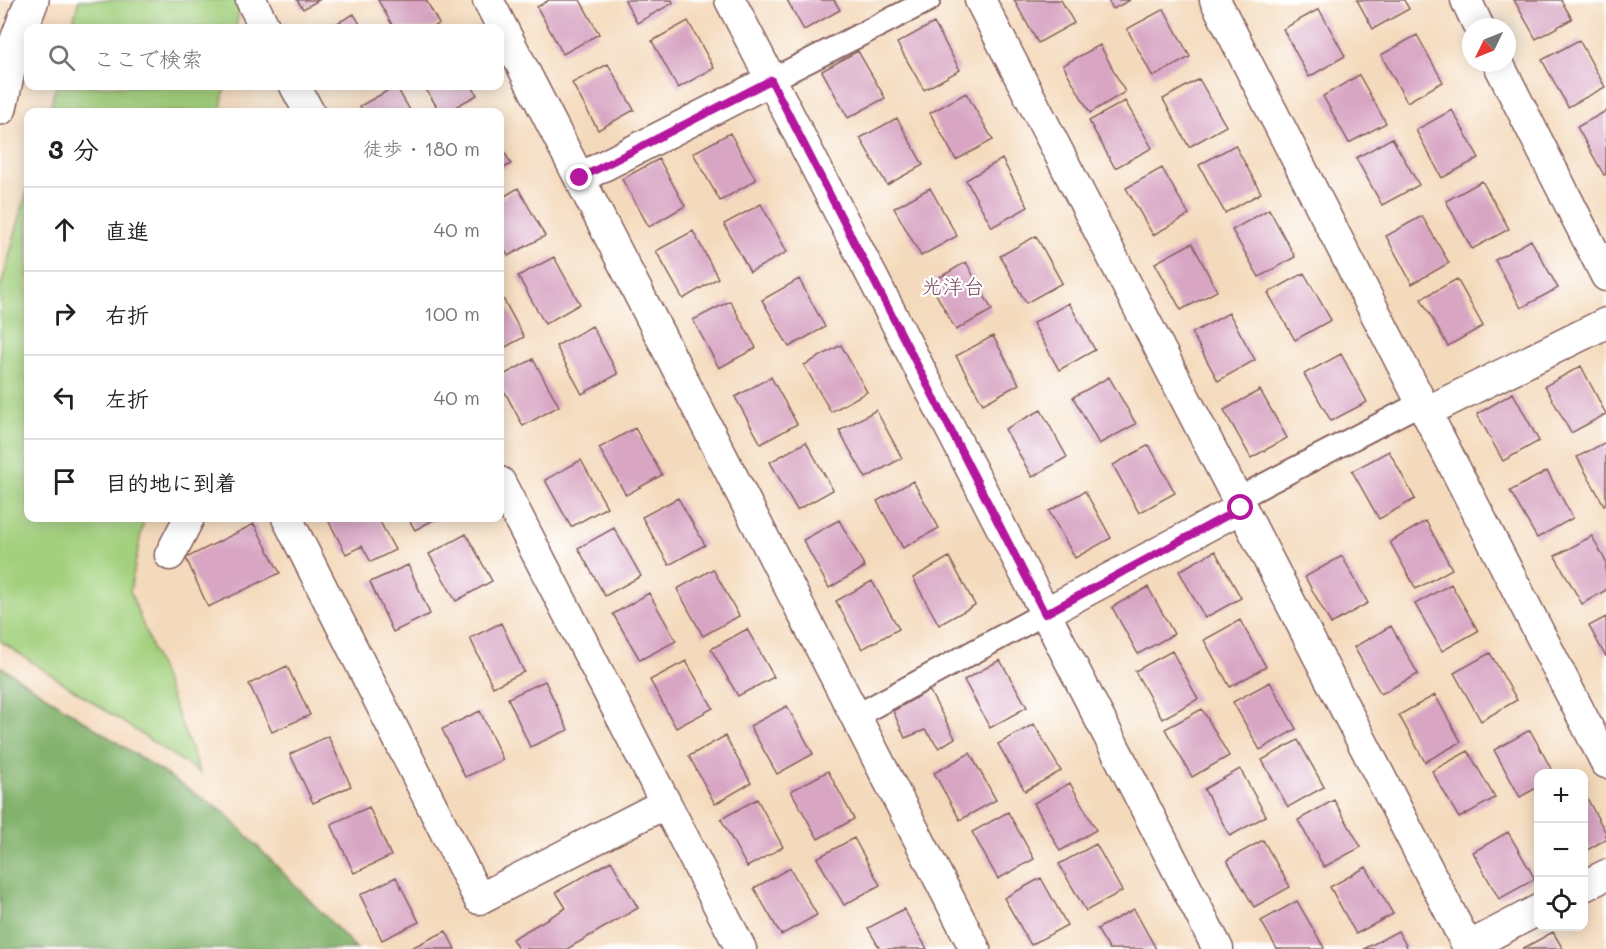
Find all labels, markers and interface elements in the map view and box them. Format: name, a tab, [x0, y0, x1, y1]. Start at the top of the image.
north arrow	[1462, 18, 1516, 72]
search box	[24, 24, 504, 90]
icon: search	[45, 41, 78, 74]
text: ここで検索	[93, 44, 203, 73]
text: 3 分	[48, 132, 99, 166]
text: 徒歩 · 180 m	[363, 135, 480, 161]
route end	[566, 164, 592, 190]
icon: ahead	[48, 213, 81, 246]
text: 直進	[105, 216, 149, 245]
text: 40 m	[434, 216, 480, 242]
district label: 光洋台	[922, 272, 985, 299]
icon: right	[48, 297, 81, 330]
text: 右折	[105, 300, 149, 329]
text: 100 m	[424, 300, 480, 326]
icon: left	[48, 381, 81, 414]
text: 左折	[105, 384, 149, 413]
text: 40 m	[434, 384, 480, 410]
icon: arrive	[48, 465, 81, 498]
text: 目的地に到着	[105, 468, 237, 497]
route start	[1227, 494, 1253, 520]
map controls	[1534, 769, 1588, 931]
button: +	[1534, 769, 1588, 823]
button: −	[1534, 823, 1588, 877]
button: locate	[1534, 877, 1588, 931]

